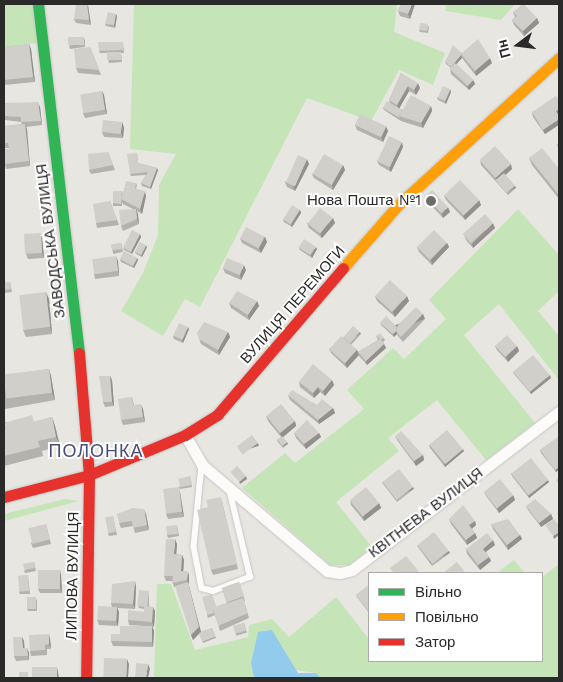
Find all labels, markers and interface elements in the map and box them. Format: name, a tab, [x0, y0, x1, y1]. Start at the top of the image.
north arrow	[493, 20, 543, 70]
text: Пн	[493, 38, 514, 60]
street label: ЗАВОДСЬКА ВУЛИЦЯ	[33, 163, 69, 319]
place label: Нова Пошта №1	[307, 192, 421, 210]
marker: Нова Пошта №1	[425, 195, 437, 207]
street label: ВУЛИЦЯ ПЕРЕМОГИ	[237, 242, 349, 368]
district label: ПОЛОНКА	[48, 440, 144, 462]
street label: КВІТНЕВА ВУЛИЦЯ	[365, 464, 487, 562]
street label: ЛИПОВА ВУЛИЦЯ	[63, 511, 83, 641]
legend	[368, 572, 543, 662]
text: Вільно	[415, 583, 462, 601]
text: Повільно	[415, 608, 479, 626]
text: Затор	[415, 633, 455, 651]

